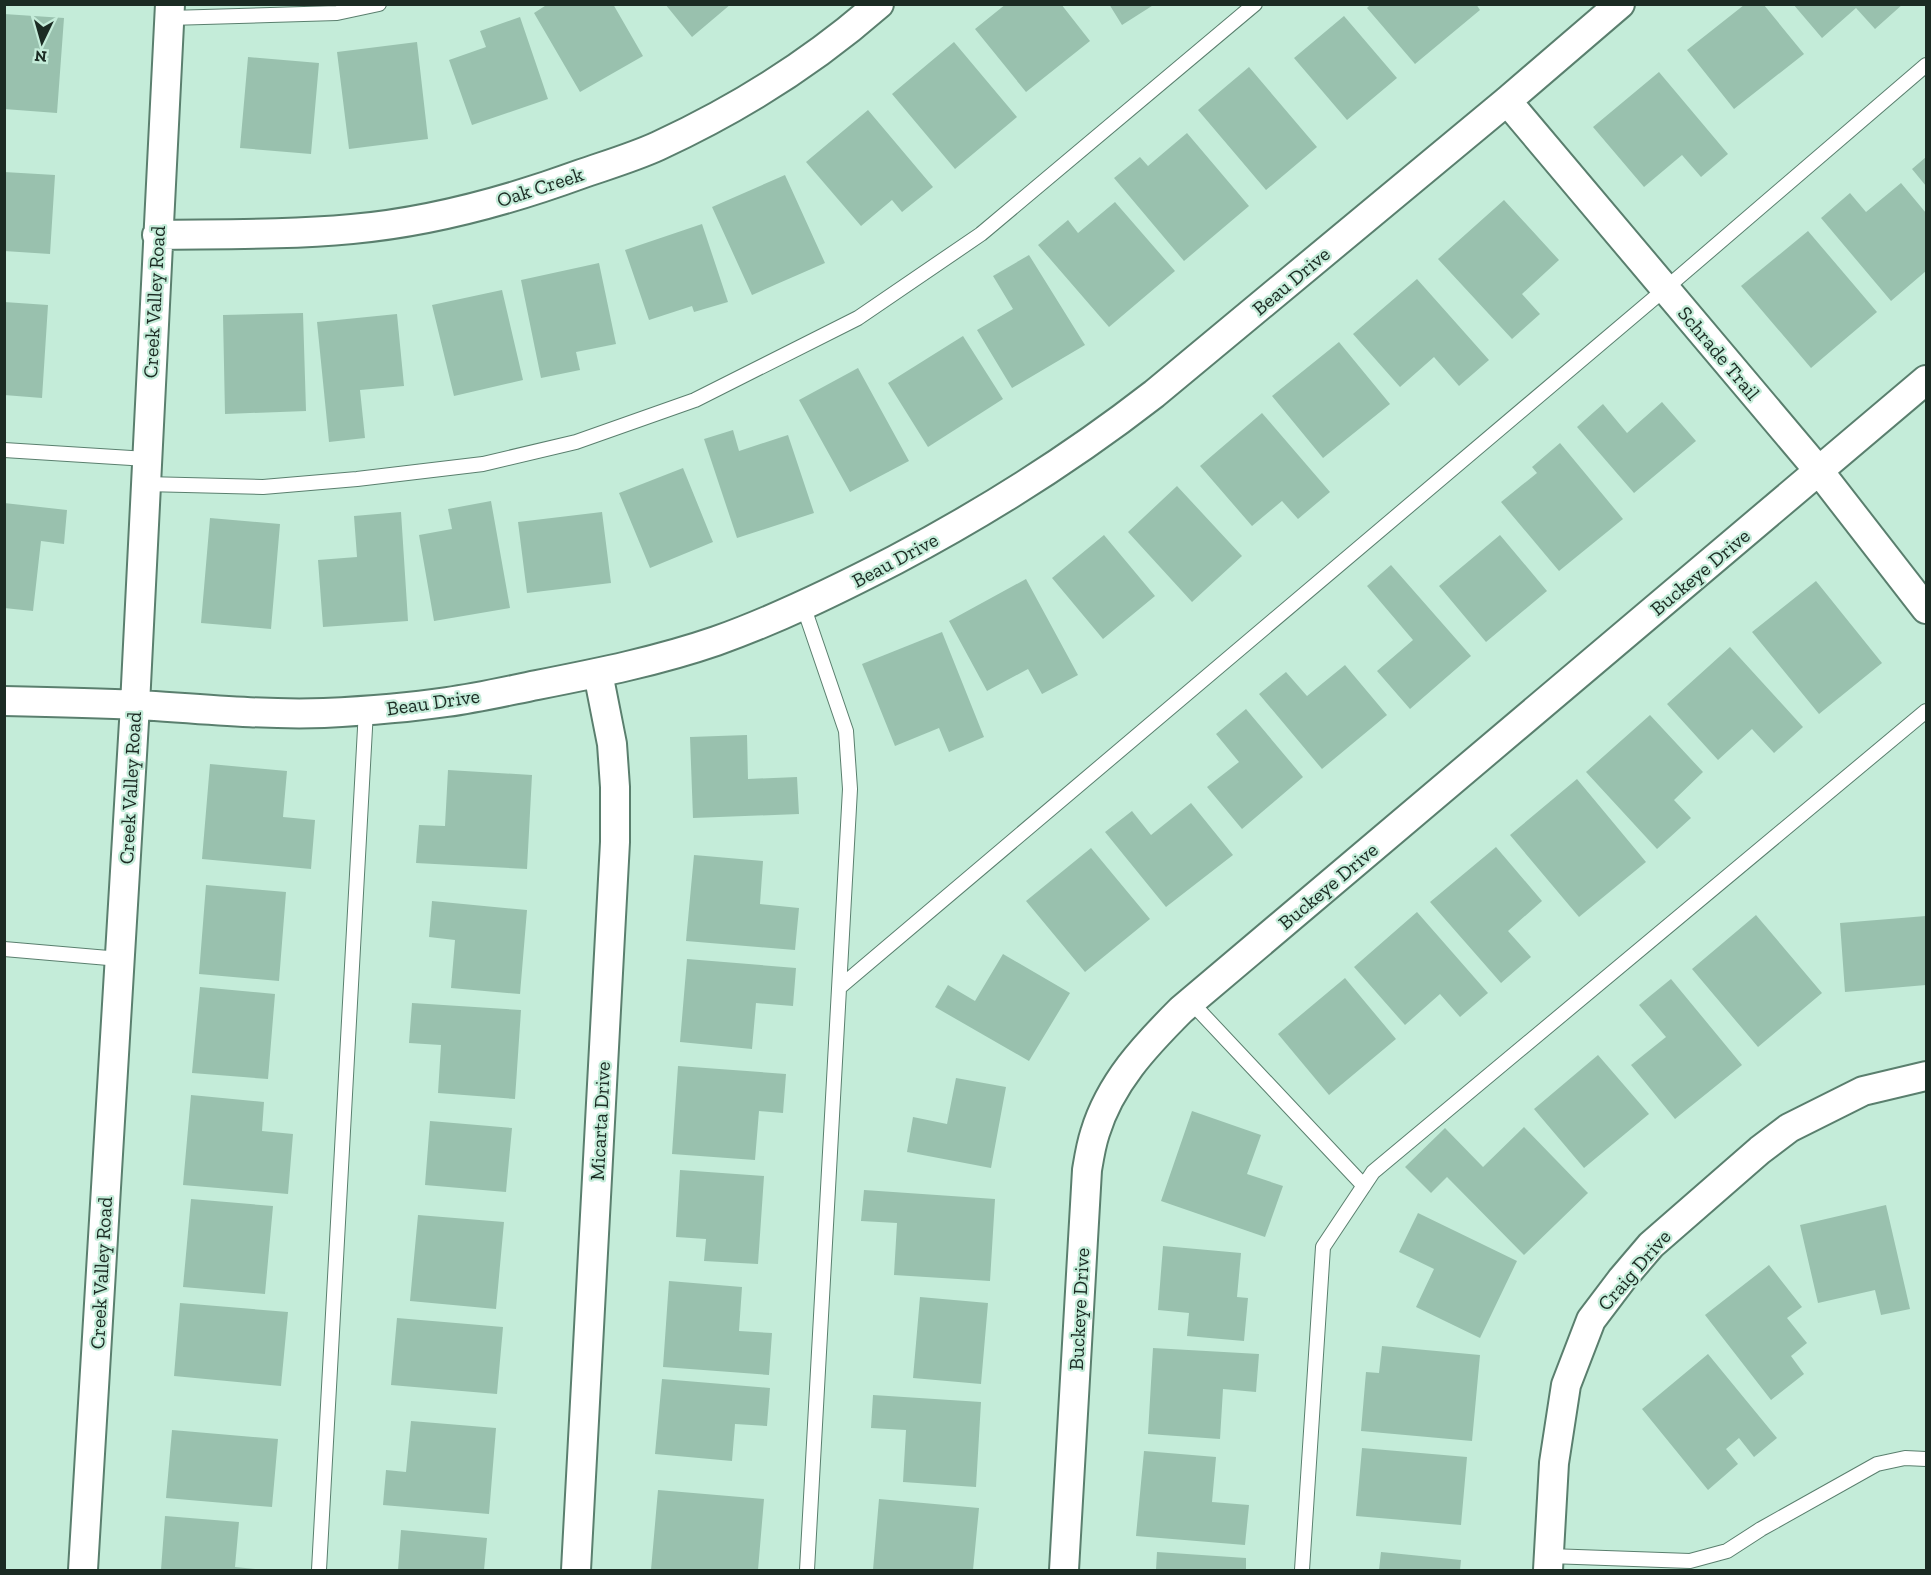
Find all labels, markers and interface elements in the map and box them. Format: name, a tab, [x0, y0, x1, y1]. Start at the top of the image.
north arrow	[12, 12, 72, 72]
text: N	[34, 46, 48, 66]
street label: Oak Creek	[494, 162, 587, 212]
street label: Creek Valley Road	[138, 225, 170, 379]
street label: Beau Drive	[1247, 242, 1335, 320]
street label: Schrade Trail	[1673, 301, 1765, 405]
street label: Buckeye Drive	[1645, 523, 1755, 621]
street label: Beau Drive	[848, 527, 942, 593]
street label: Beau Drive	[385, 684, 481, 720]
street label: Creek Valley Road	[114, 711, 146, 865]
street label: Buckeye Drive	[1273, 837, 1383, 935]
street label: Micarta Drive	[585, 1061, 615, 1181]
street label: Creek Valley Road	[85, 1196, 117, 1350]
street label: Craig Drive	[1592, 1225, 1676, 1315]
street label: Buckeye Drive	[1064, 1247, 1094, 1371]

